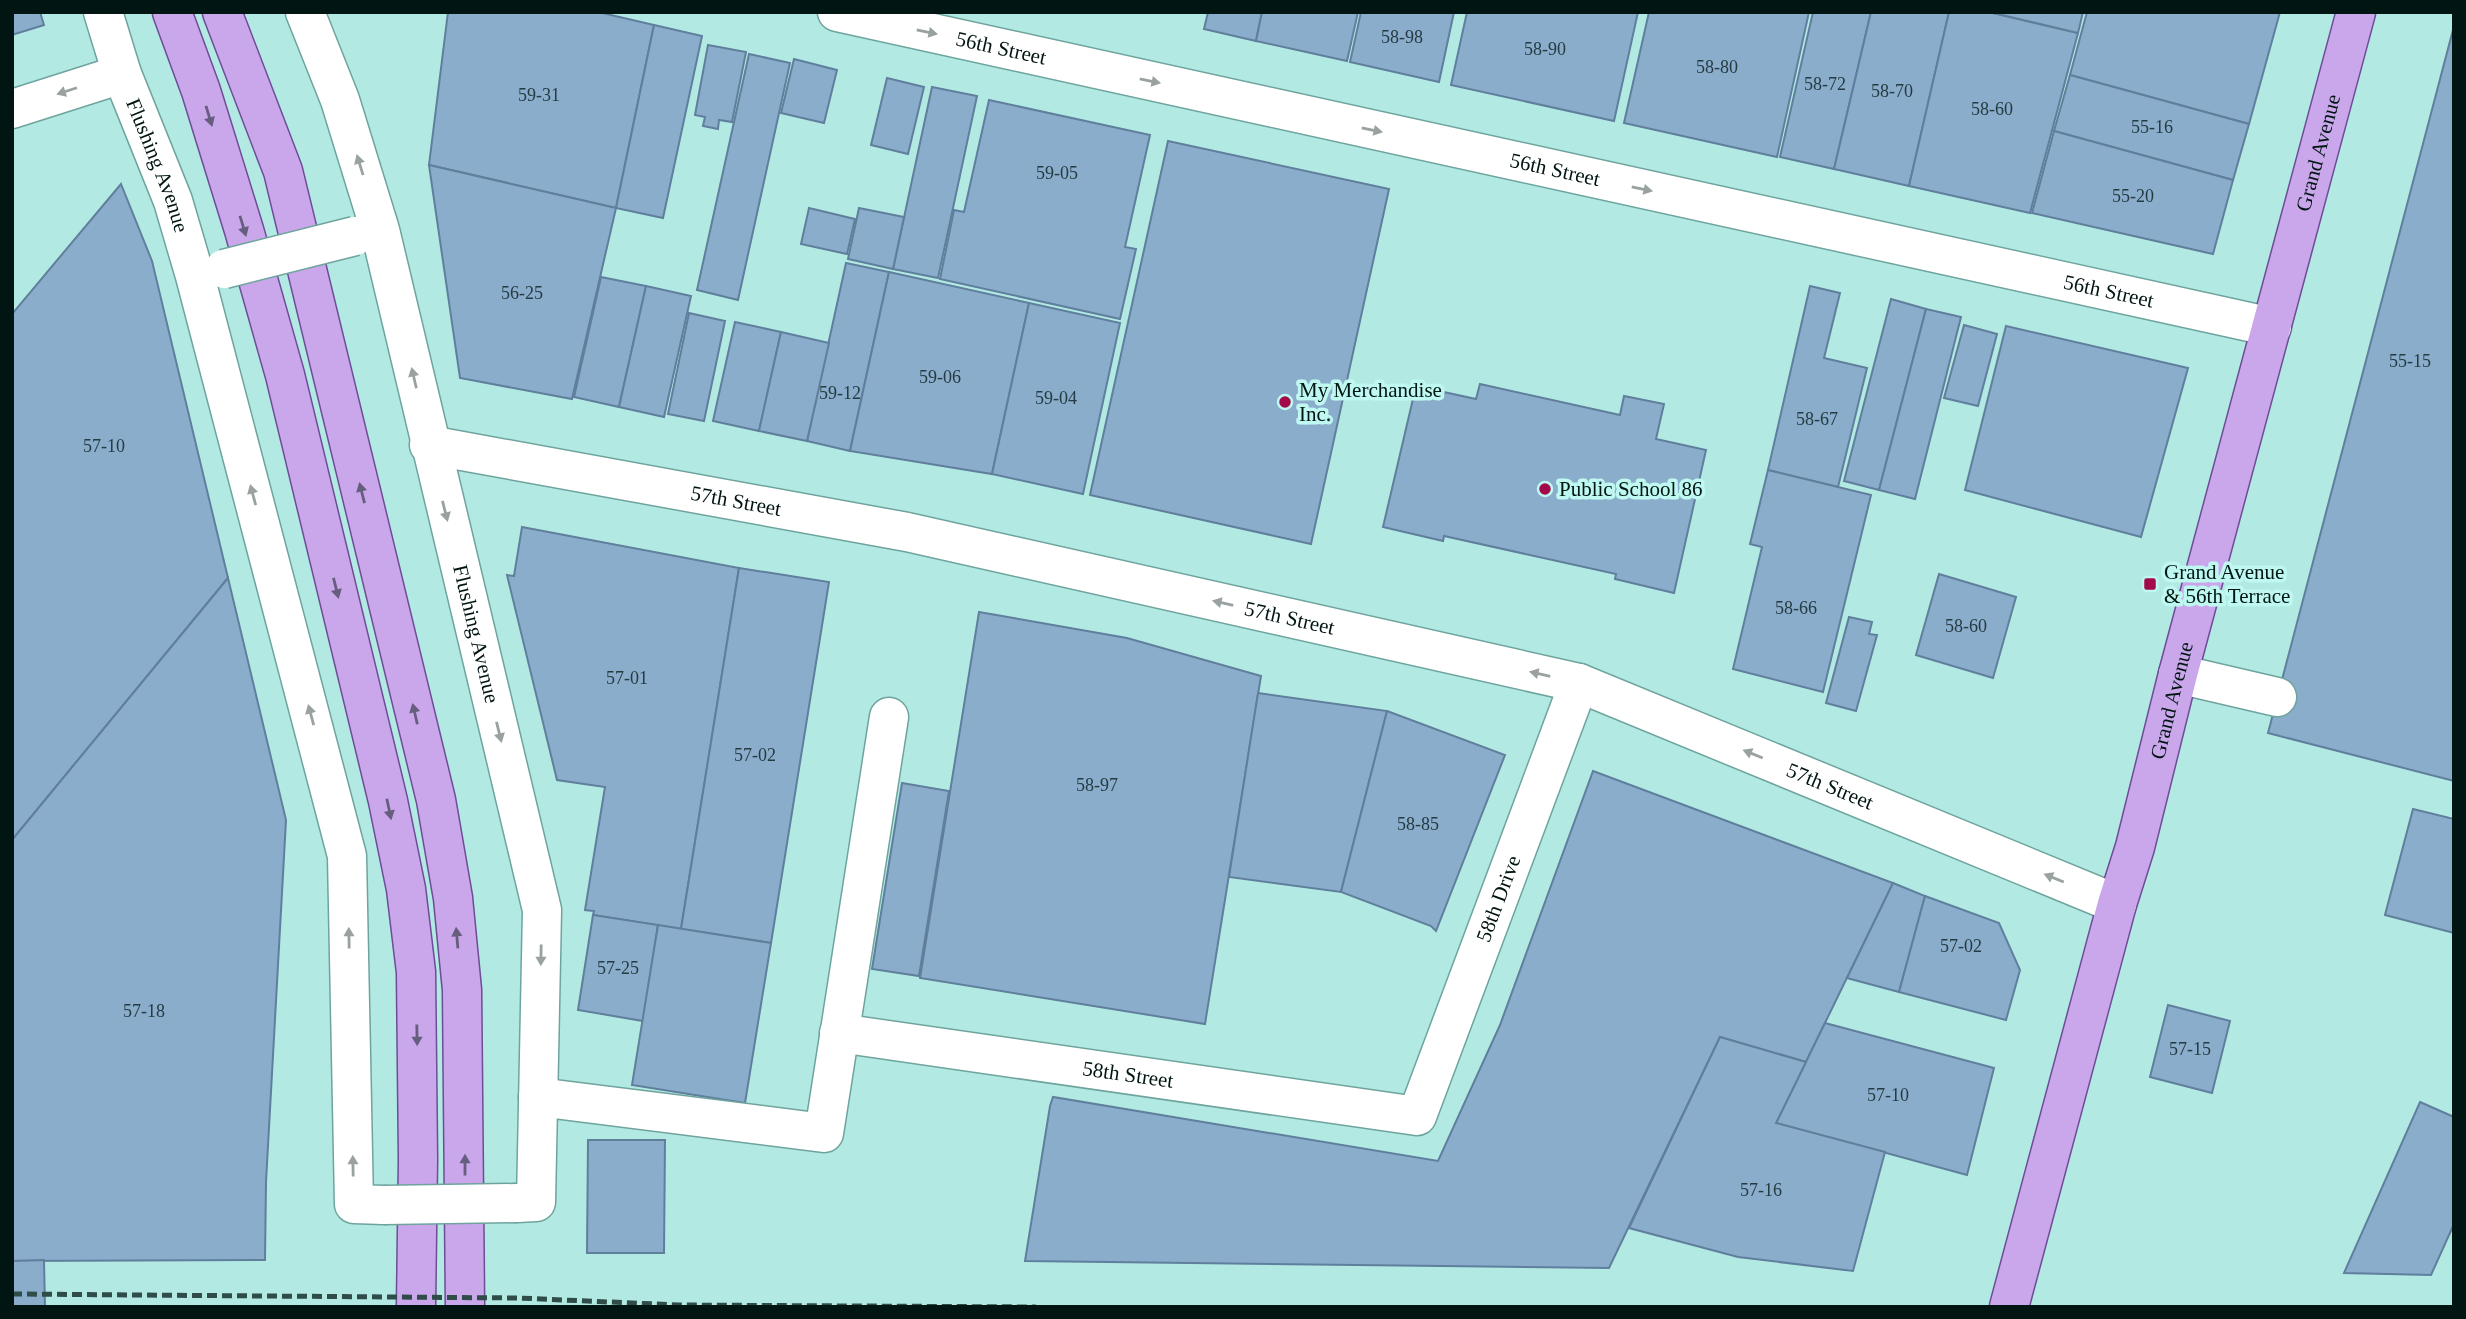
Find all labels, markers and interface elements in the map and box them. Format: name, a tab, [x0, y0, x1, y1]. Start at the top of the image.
street label: 56th Street	[954, 26, 1049, 70]
one-way arrow	[916, 27, 938, 38]
house number: 58-98	[1381, 27, 1423, 47]
house number: 58-90	[1524, 39, 1566, 59]
house number: 58-80	[1696, 57, 1738, 77]
house number: 58-72	[1804, 74, 1846, 94]
one-way arrow	[1139, 76, 1161, 87]
house number: 58-70	[1871, 81, 1913, 101]
house number: 59-31	[518, 85, 560, 105]
one-way arrow	[56, 86, 77, 97]
street label: Grand Avenue	[2291, 92, 2345, 214]
street label: Flushing Avenue	[121, 95, 194, 235]
house number: 58-60	[1971, 99, 2013, 119]
one-way arrow	[204, 106, 214, 127]
house number: 55-16	[2131, 117, 2173, 137]
one-way arrow	[1361, 124, 1383, 135]
street label: 56th Street	[1508, 148, 1602, 191]
one-way arrow	[354, 154, 365, 175]
house number: 59-05	[1036, 163, 1078, 183]
one-way arrow	[1631, 184, 1653, 195]
house number: 55-20	[2112, 186, 2154, 206]
one-way arrow	[238, 215, 249, 236]
street label: 56th Street	[2061, 270, 2156, 313]
house number: 56-25	[501, 283, 543, 303]
house number: 55-15	[2389, 351, 2431, 371]
one-way arrow	[408, 367, 419, 389]
house number: 59-06	[919, 367, 961, 387]
place label: My Merchandise Inc.	[1299, 378, 1442, 426]
house number: 59-12	[819, 383, 861, 403]
house number: 59-04	[1035, 388, 1077, 408]
marker: My Merchandise Inc.	[1277, 394, 1293, 410]
house number: 58-67	[1796, 409, 1838, 429]
house number: 57-10	[83, 436, 125, 456]
place label: Public School 86	[1559, 477, 1703, 501]
street label: 57th Street	[689, 481, 783, 521]
marker: Public School 86	[1537, 481, 1553, 497]
one-way arrow	[356, 482, 367, 504]
one-way arrow	[247, 484, 258, 506]
one-way arrow	[440, 500, 451, 522]
place label: Grand Avenue & 56th Terrace	[2164, 560, 2290, 608]
street label: Flushing Avenue	[448, 562, 504, 706]
marker: Grand Avenue & 56th Terrace	[2142, 576, 2158, 592]
one-way arrow	[331, 578, 342, 600]
street label: 57th Street	[1242, 596, 1337, 640]
one-way arrow	[1212, 597, 1234, 608]
house number: 58-66	[1775, 598, 1817, 618]
house number: 58-60	[1945, 616, 1987, 636]
street label: Grand Avenue	[2145, 639, 2198, 762]
house number: 57-01	[606, 668, 648, 688]
one-way arrow	[1529, 669, 1551, 680]
one-way arrow	[409, 703, 420, 725]
one-way arrow	[305, 705, 315, 726]
one-way arrow	[494, 721, 505, 743]
house number: 57-02	[734, 745, 776, 765]
one-way arrow	[1742, 749, 1763, 760]
street label: 57th Street	[1783, 758, 1877, 815]
house number: 58-97	[1076, 775, 1118, 795]
one-way arrow	[384, 798, 395, 820]
house number: 58-85	[1397, 814, 1439, 834]
street label: 58th Drive	[1471, 852, 1525, 945]
one-way arrow	[2043, 873, 2064, 884]
one-way arrow	[343, 927, 355, 949]
one-way arrow	[451, 927, 462, 949]
house number: 57-02	[1940, 936, 1982, 956]
one-way arrow	[535, 944, 546, 966]
house number: 57-25	[597, 958, 639, 978]
house number: 57-18	[123, 1001, 165, 1021]
one-way arrow	[411, 1024, 423, 1046]
house number: 57-15	[2169, 1039, 2211, 1059]
street label: 58th Street	[1081, 1056, 1175, 1093]
house number: 57-10	[1867, 1085, 1909, 1105]
one-way arrow	[348, 1154, 359, 1176]
one-way arrow	[459, 1154, 471, 1176]
house number: 57-16	[1740, 1180, 1782, 1200]

